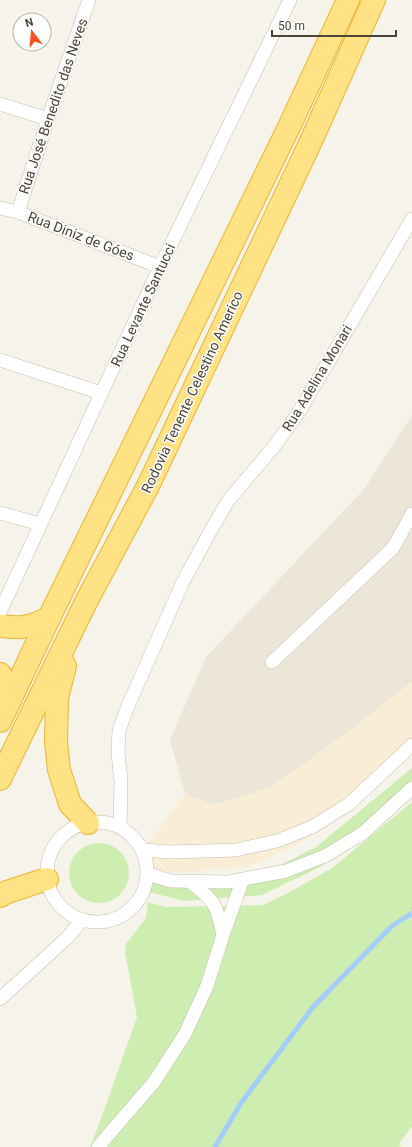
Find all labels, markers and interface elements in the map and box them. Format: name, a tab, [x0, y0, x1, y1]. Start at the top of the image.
north arrow	[12, 12, 52, 52]
scale bar	[272, 12, 396, 38]
street label: Rua José Benedito das Neves	[15, 16, 91, 196]
text: 50 m	[278, 19, 305, 33]
street label: Rua Diniz de Góes	[26, 208, 136, 264]
street label: Rua Levante Santucci	[107, 241, 179, 369]
street label: Rodovia Tenente Celestino Americo	[138, 289, 246, 495]
street label: Rua Adelina Monari	[279, 322, 355, 434]

